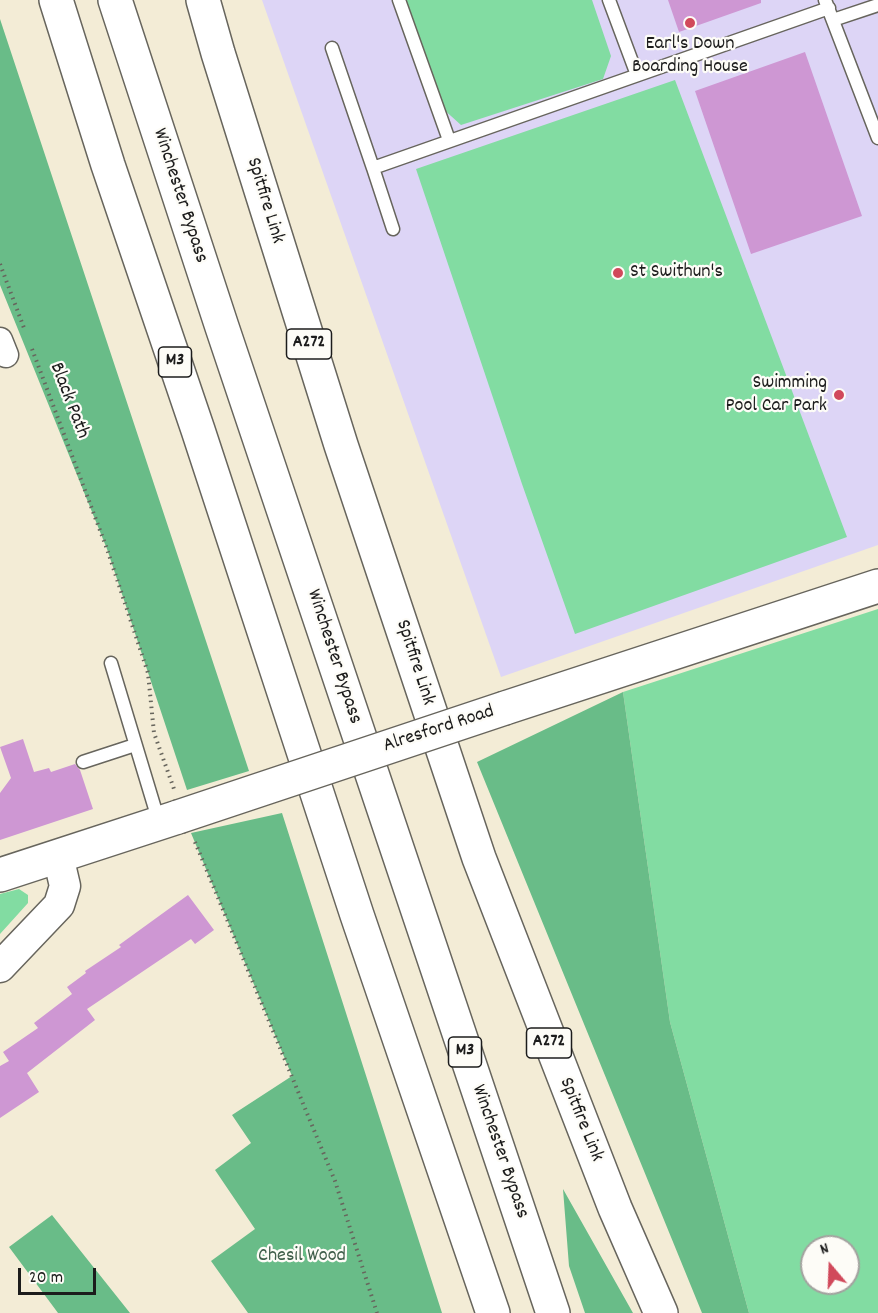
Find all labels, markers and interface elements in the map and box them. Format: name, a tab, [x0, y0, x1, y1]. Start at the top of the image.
marker: Earl's Down Boarding House	[683, 16, 697, 30]
place label: Earl's Down Boarding House	[632, 33, 748, 80]
street label: Winchester Bypass	[146, 126, 212, 266]
street label: Spitfire Link	[240, 155, 288, 247]
place label: St Swithun's	[630, 261, 723, 285]
marker: St Swithun's	[611, 266, 625, 280]
road number: A272	[286, 329, 332, 359]
road number: M3	[158, 347, 192, 377]
street label: Black Path	[43, 360, 93, 442]
place label: Swimming Pool Car Park	[725, 372, 827, 419]
marker: Swimming Pool Car Park	[832, 388, 846, 402]
street label: Winchester Bypass	[300, 587, 366, 727]
street label: Spitfire Link	[389, 617, 439, 709]
street label: Alresford Road	[381, 701, 497, 759]
road number: A272	[526, 1028, 572, 1058]
road number: M3	[448, 1037, 482, 1067]
street label: Spitfire Link	[552, 1075, 608, 1165]
street label: Winchester Bypass	[465, 1082, 533, 1222]
north arrow	[800, 1235, 860, 1295]
text: N	[817, 1237, 832, 1262]
park label: Chesil Wood	[258, 1245, 346, 1269]
scale bar	[21, 1256, 99, 1294]
text: 20 m	[29, 1266, 63, 1291]

